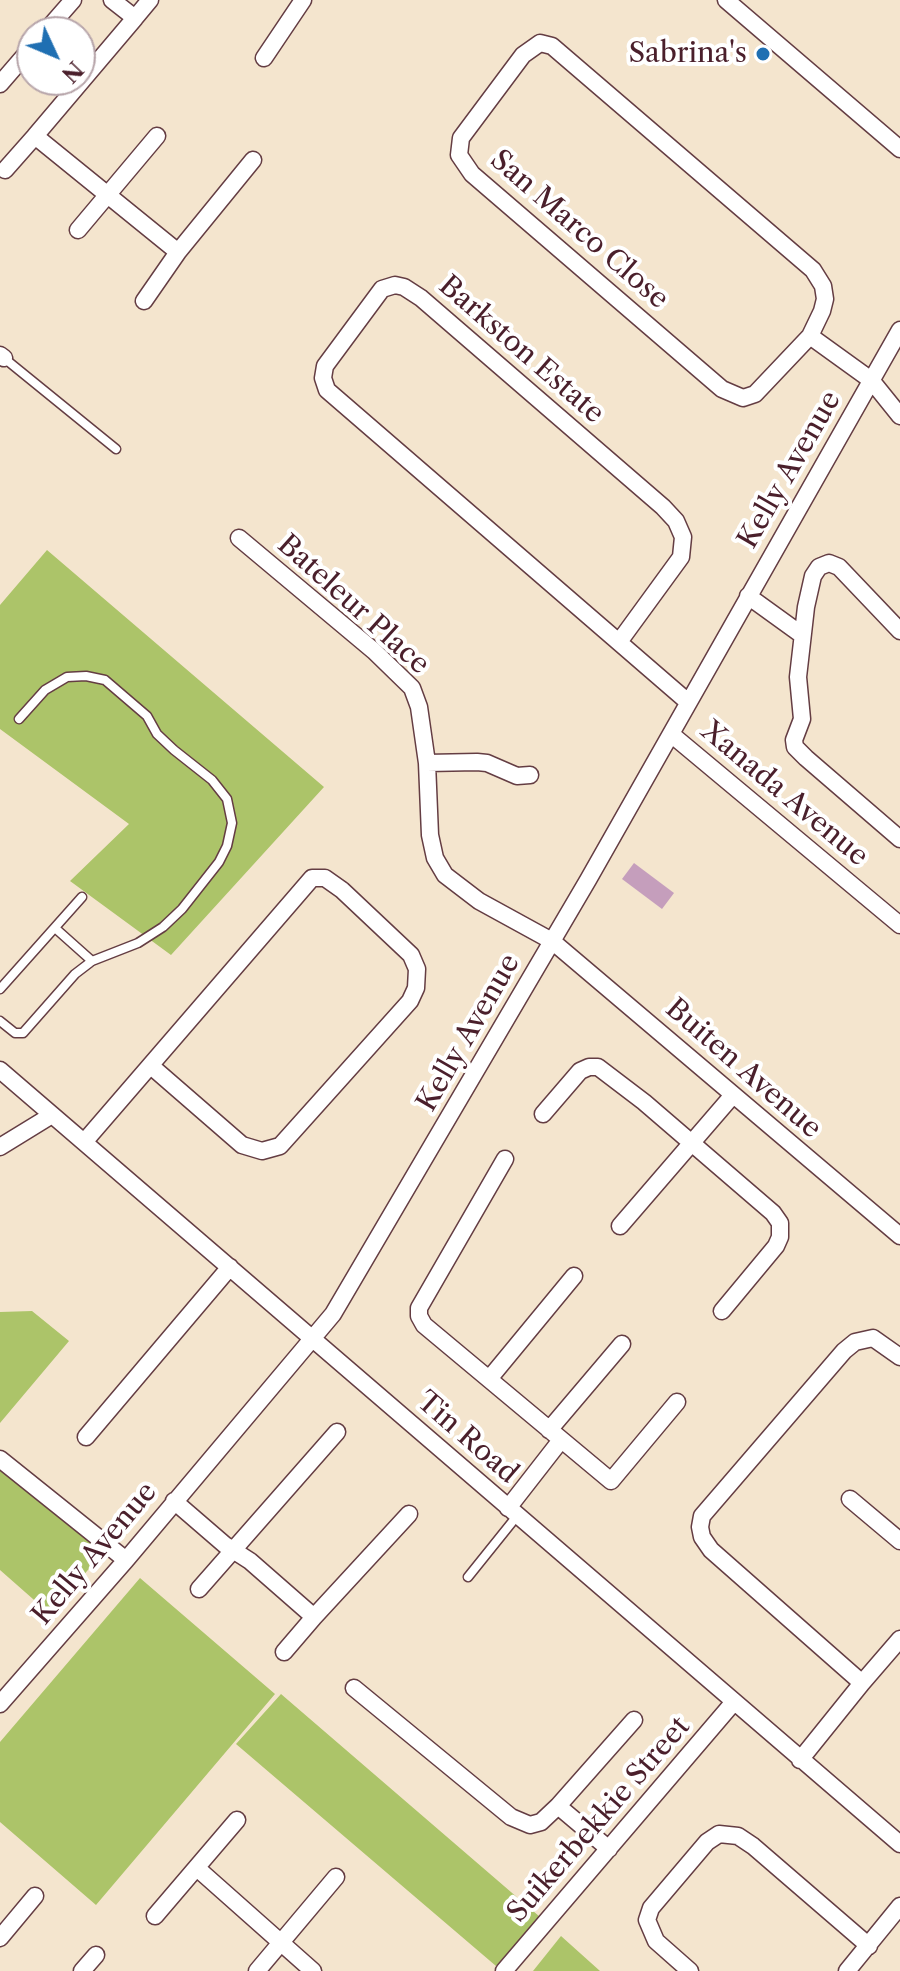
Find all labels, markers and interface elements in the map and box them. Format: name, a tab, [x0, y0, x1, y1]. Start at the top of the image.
north arrow	[16, 16, 96, 96]
place label: Sabrina's	[628, 37, 747, 71]
marker: Sabrina's	[754, 45, 772, 63]
text: N	[56, 55, 89, 88]
street label: San Marco Close	[483, 144, 675, 316]
street label: Barkston Estate	[432, 269, 610, 431]
street label: Kelly Avenue	[732, 386, 848, 554]
street label: Bateleur Place	[270, 528, 436, 682]
street label: Xanada Avenue	[694, 714, 874, 874]
street label: Kelly Avenue	[411, 949, 527, 1117]
street label: Buiten Avenue	[658, 992, 828, 1146]
street label: Tin Road	[409, 1385, 525, 1491]
street label: Kelly Avenue	[26, 1476, 164, 1632]
street label: Suikerbekkie Street	[501, 1710, 697, 1930]

